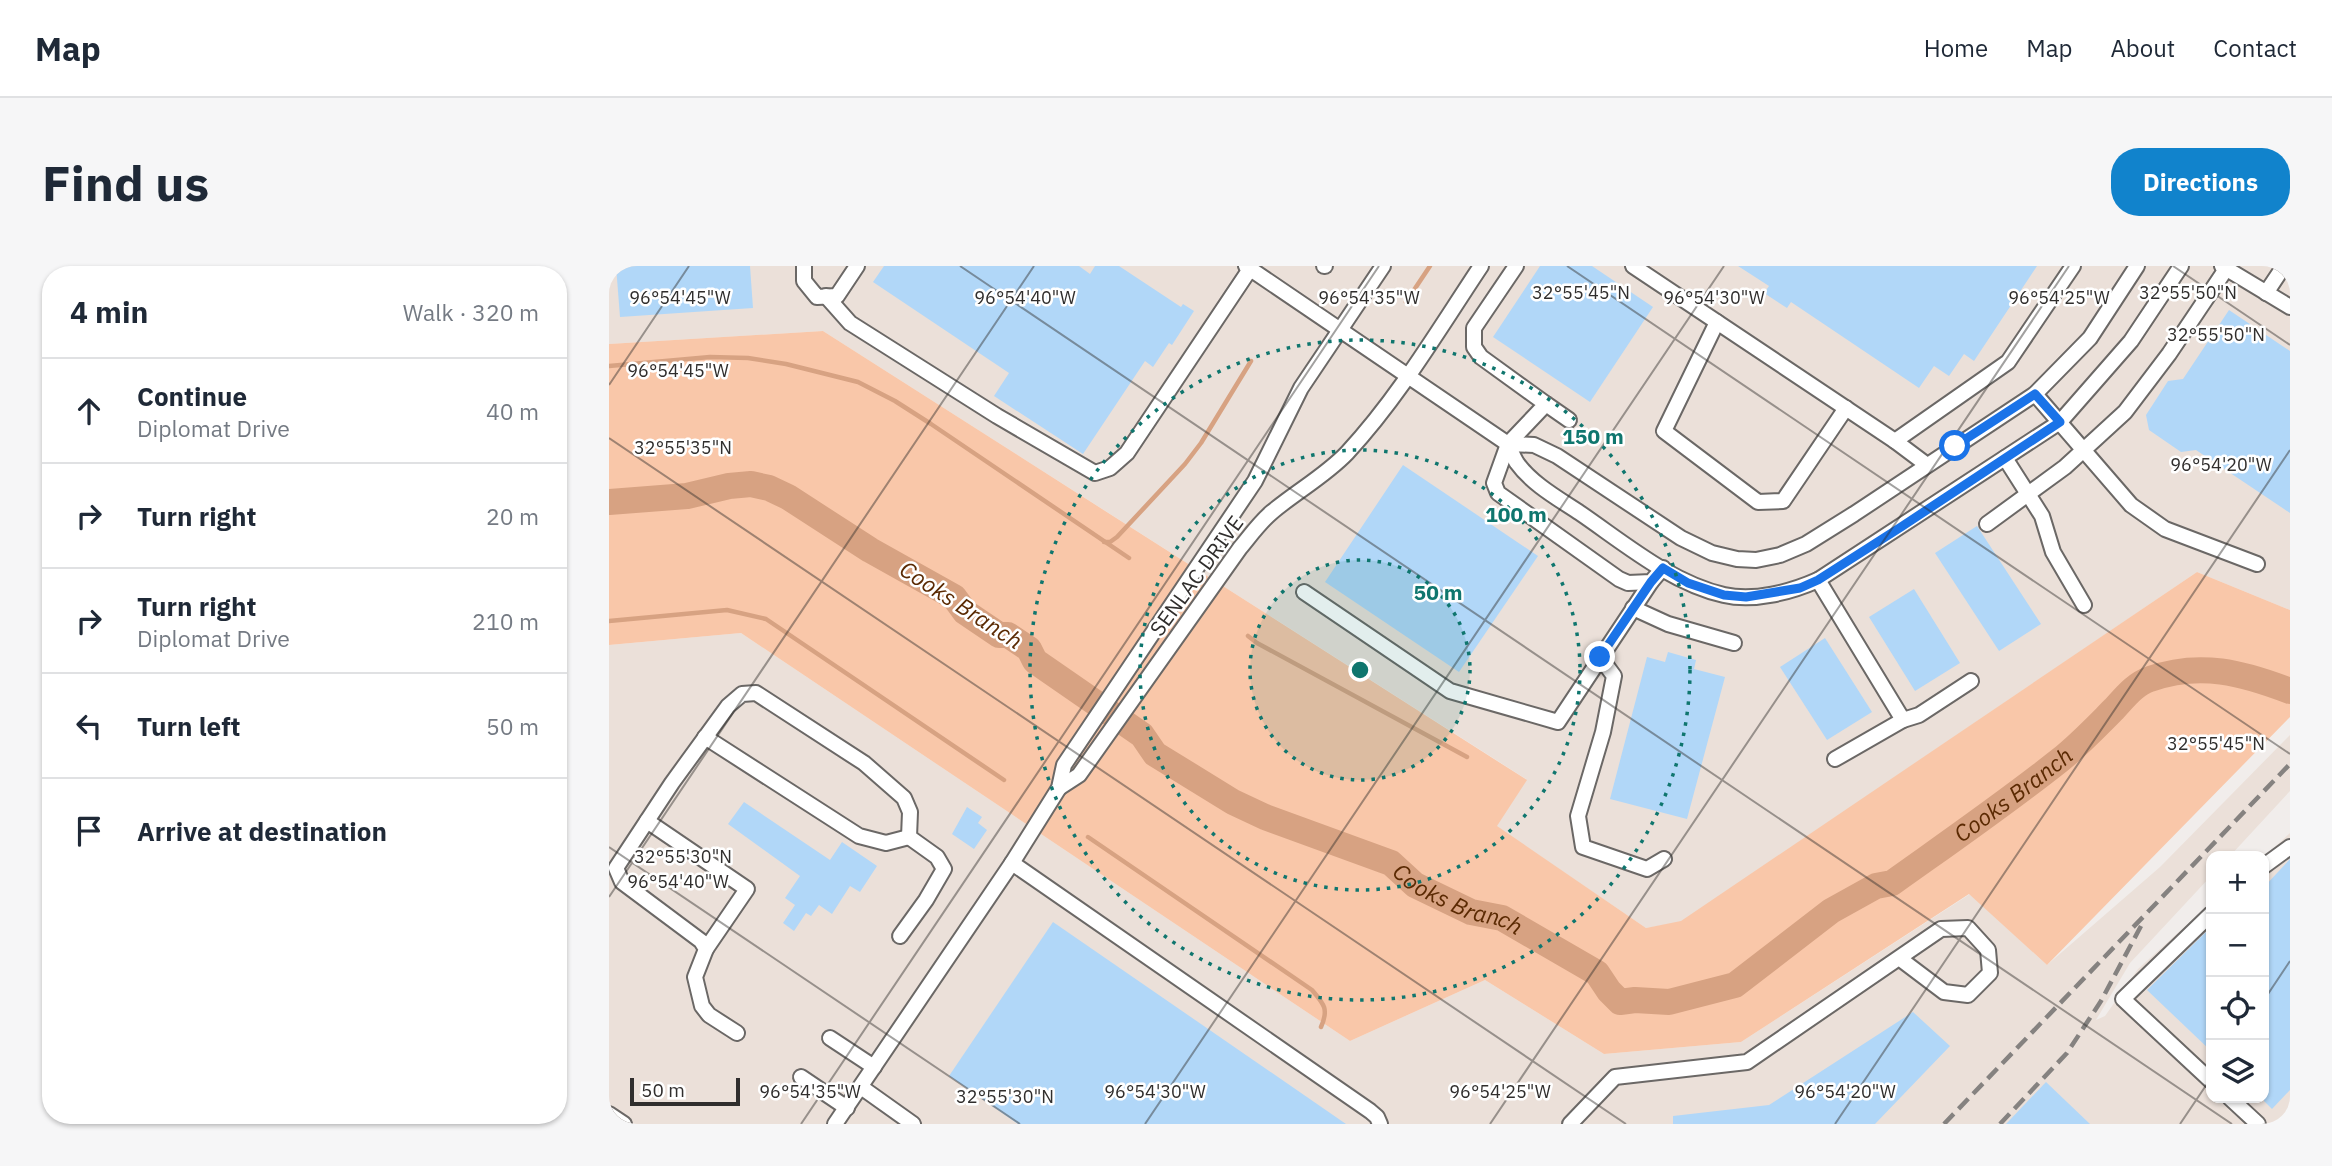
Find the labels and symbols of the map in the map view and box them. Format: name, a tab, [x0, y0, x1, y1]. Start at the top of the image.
text: 32°55'45"N	[1532, 281, 1630, 304]
text: 32°55'50"N	[2139, 281, 2237, 304]
text: 96°54'45"W	[629, 286, 731, 309]
text: 96°54'40"W	[974, 286, 1076, 309]
text: 96°54'35"W	[1318, 286, 1420, 309]
text: 96°54'30"W	[1663, 286, 1765, 309]
text: 96°54'25"W	[2008, 286, 2110, 309]
text: 32°55'50"N	[2167, 323, 2265, 346]
text: 96°54'45"W	[627, 359, 729, 382]
text: 150 m	[1562, 422, 1624, 450]
route start	[1939, 430, 1970, 461]
text: 32°55'35"N	[634, 436, 732, 459]
text: 96°54'20"W	[2170, 453, 2272, 476]
text: 100 m	[1485, 500, 1547, 528]
street label: SENLAC DRIVE	[1143, 510, 1249, 641]
water label: Cooks Branch	[894, 553, 1029, 655]
text: 50 m	[1414, 578, 1462, 606]
route end	[1584, 641, 1615, 672]
centre of rings	[1348, 658, 1372, 682]
text: 32°55'45"N	[2167, 732, 2265, 755]
water label: Cooks Branch	[1948, 740, 2078, 848]
text: 32°55'30"N	[634, 845, 732, 868]
water label: Cooks Branch	[1387, 856, 1529, 941]
text: 96°54'40"W	[627, 870, 729, 893]
scale bar	[630, 1075, 740, 1107]
text: 96°54'35"W	[759, 1080, 861, 1103]
text: 96°54'30"W	[1104, 1080, 1206, 1103]
text: 96°54'25"W	[1449, 1080, 1551, 1103]
text: 96°54'20"W	[1794, 1080, 1896, 1103]
text: 32°55'30"N	[956, 1085, 1054, 1108]

